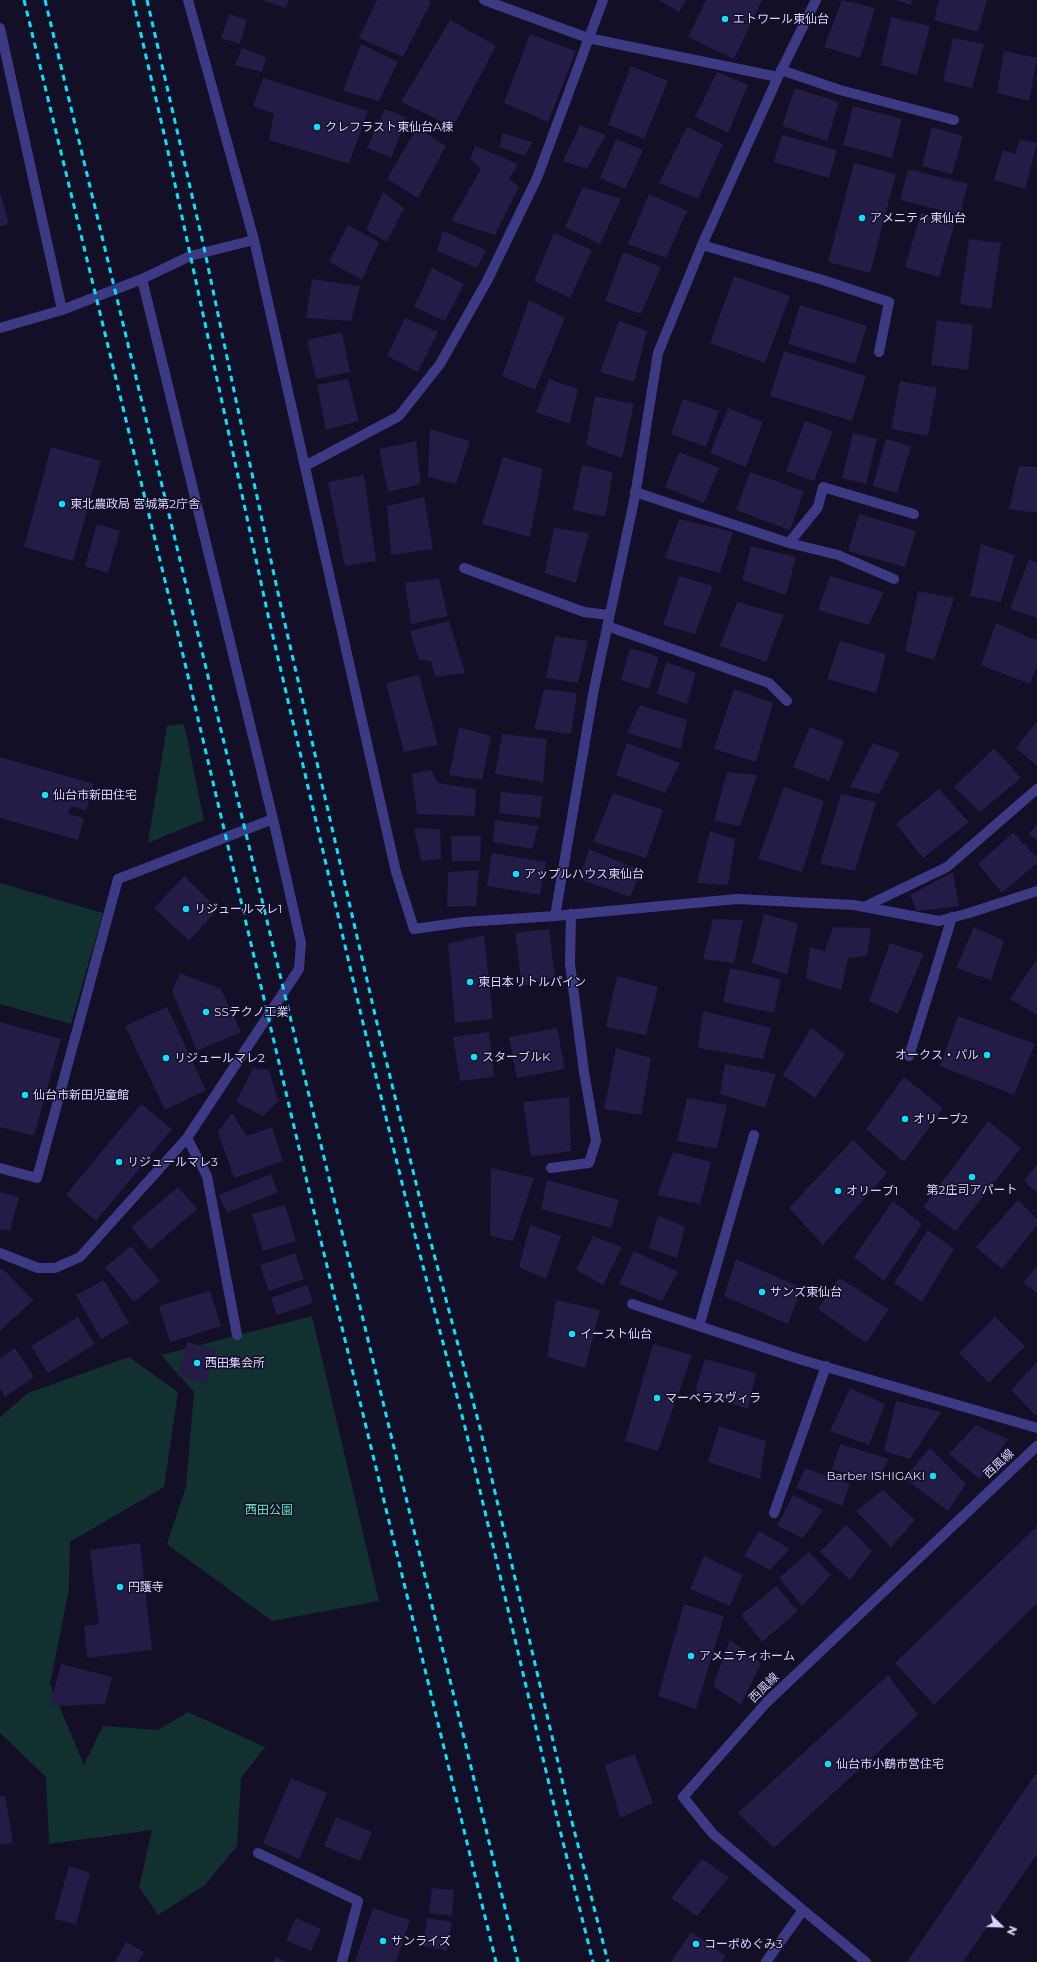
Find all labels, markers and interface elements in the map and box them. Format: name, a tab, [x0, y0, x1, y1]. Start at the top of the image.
place label: エトワール東仙台	[733, 12, 829, 26]
marker: エトワール東仙台	[720, 14, 730, 24]
place label: クレフラスト東仙台A棟	[325, 120, 454, 134]
marker: クレフラスト東仙台A棟	[312, 122, 322, 132]
place label: アメニティ東仙台	[870, 211, 966, 225]
marker: アメニティ東仙台	[857, 213, 867, 223]
place label: 東北農政局 宮城第2庁舎	[70, 497, 200, 511]
marker: 東北農政局 宮城第2庁舎	[57, 499, 67, 509]
place label: 仙台市新田住宅	[53, 788, 137, 802]
marker: 仙台市新田住宅	[40, 790, 50, 800]
place label: アップルハウス東仙台	[524, 867, 644, 881]
marker: アップルハウス東仙台	[511, 869, 521, 879]
place label: リジュールマレ1	[194, 902, 282, 916]
marker: リジュールマレ1	[181, 904, 191, 914]
place label: 東日本リトルパイン	[478, 975, 586, 989]
marker: 東日本リトルパイン	[465, 977, 475, 987]
place label: SSテクノ工業	[214, 1005, 289, 1019]
marker: SSテクノ工業	[201, 1007, 211, 1017]
place label: オークス・パル	[895, 1048, 979, 1062]
place label: スターブルK	[482, 1050, 551, 1064]
marker: オークス・パル	[982, 1050, 992, 1060]
place label: リジュールマレ2	[174, 1051, 265, 1065]
marker: スターブルK	[469, 1052, 479, 1062]
marker: リジュールマレ2	[161, 1053, 171, 1063]
place label: 仙台市新田児童館	[33, 1088, 129, 1102]
marker: 仙台市新田児童館	[20, 1090, 30, 1100]
place label: オリーブ2	[913, 1112, 968, 1126]
marker: オリーブ2	[900, 1114, 910, 1124]
place label: リジュールマレ3	[127, 1155, 218, 1169]
marker: リジュールマレ3	[114, 1157, 124, 1167]
marker: 第2庄司アパート	[967, 1172, 977, 1182]
place label: 第2庄司アパート	[927, 1183, 1017, 1197]
place label: オリーブ1	[846, 1184, 898, 1198]
marker: オリーブ1	[833, 1186, 843, 1196]
place label: サンズ東仙台	[770, 1285, 842, 1299]
marker: サンズ東仙台	[757, 1287, 767, 1297]
place label: イースト仙台	[580, 1327, 652, 1341]
marker: イースト仙台	[567, 1329, 577, 1339]
place label: 西田集会所	[205, 1356, 265, 1370]
marker: 西田集会所	[192, 1358, 202, 1368]
place label: マーベラスヴィラ	[665, 1391, 761, 1405]
marker: マーベラスヴィラ	[652, 1393, 662, 1403]
street label: 西風線	[981, 1446, 1017, 1482]
place label: Barber ISHIGAKI	[826, 1469, 925, 1483]
marker: Barber ISHIGAKI	[928, 1471, 938, 1481]
park label: 西田公園	[245, 1503, 293, 1517]
place label: 円護寺	[128, 1580, 164, 1594]
marker: 円護寺	[115, 1582, 125, 1592]
place label: アメニティホーム	[699, 1649, 795, 1663]
marker: アメニティホーム	[686, 1651, 696, 1661]
street label: 西風線	[746, 1670, 782, 1706]
place label: 仙台市小鶴市営住宅	[836, 1757, 944, 1771]
marker: 仙台市小鶴市営住宅	[823, 1759, 833, 1769]
north arrow	[981, 1906, 1021, 1946]
text: N	[1004, 1924, 1020, 1938]
place label: サンライズ	[391, 1934, 451, 1948]
marker: サンライズ	[378, 1936, 388, 1946]
place label: コーポめぐみ3	[704, 1937, 783, 1951]
marker: コーポめぐみ3	[691, 1939, 701, 1949]

